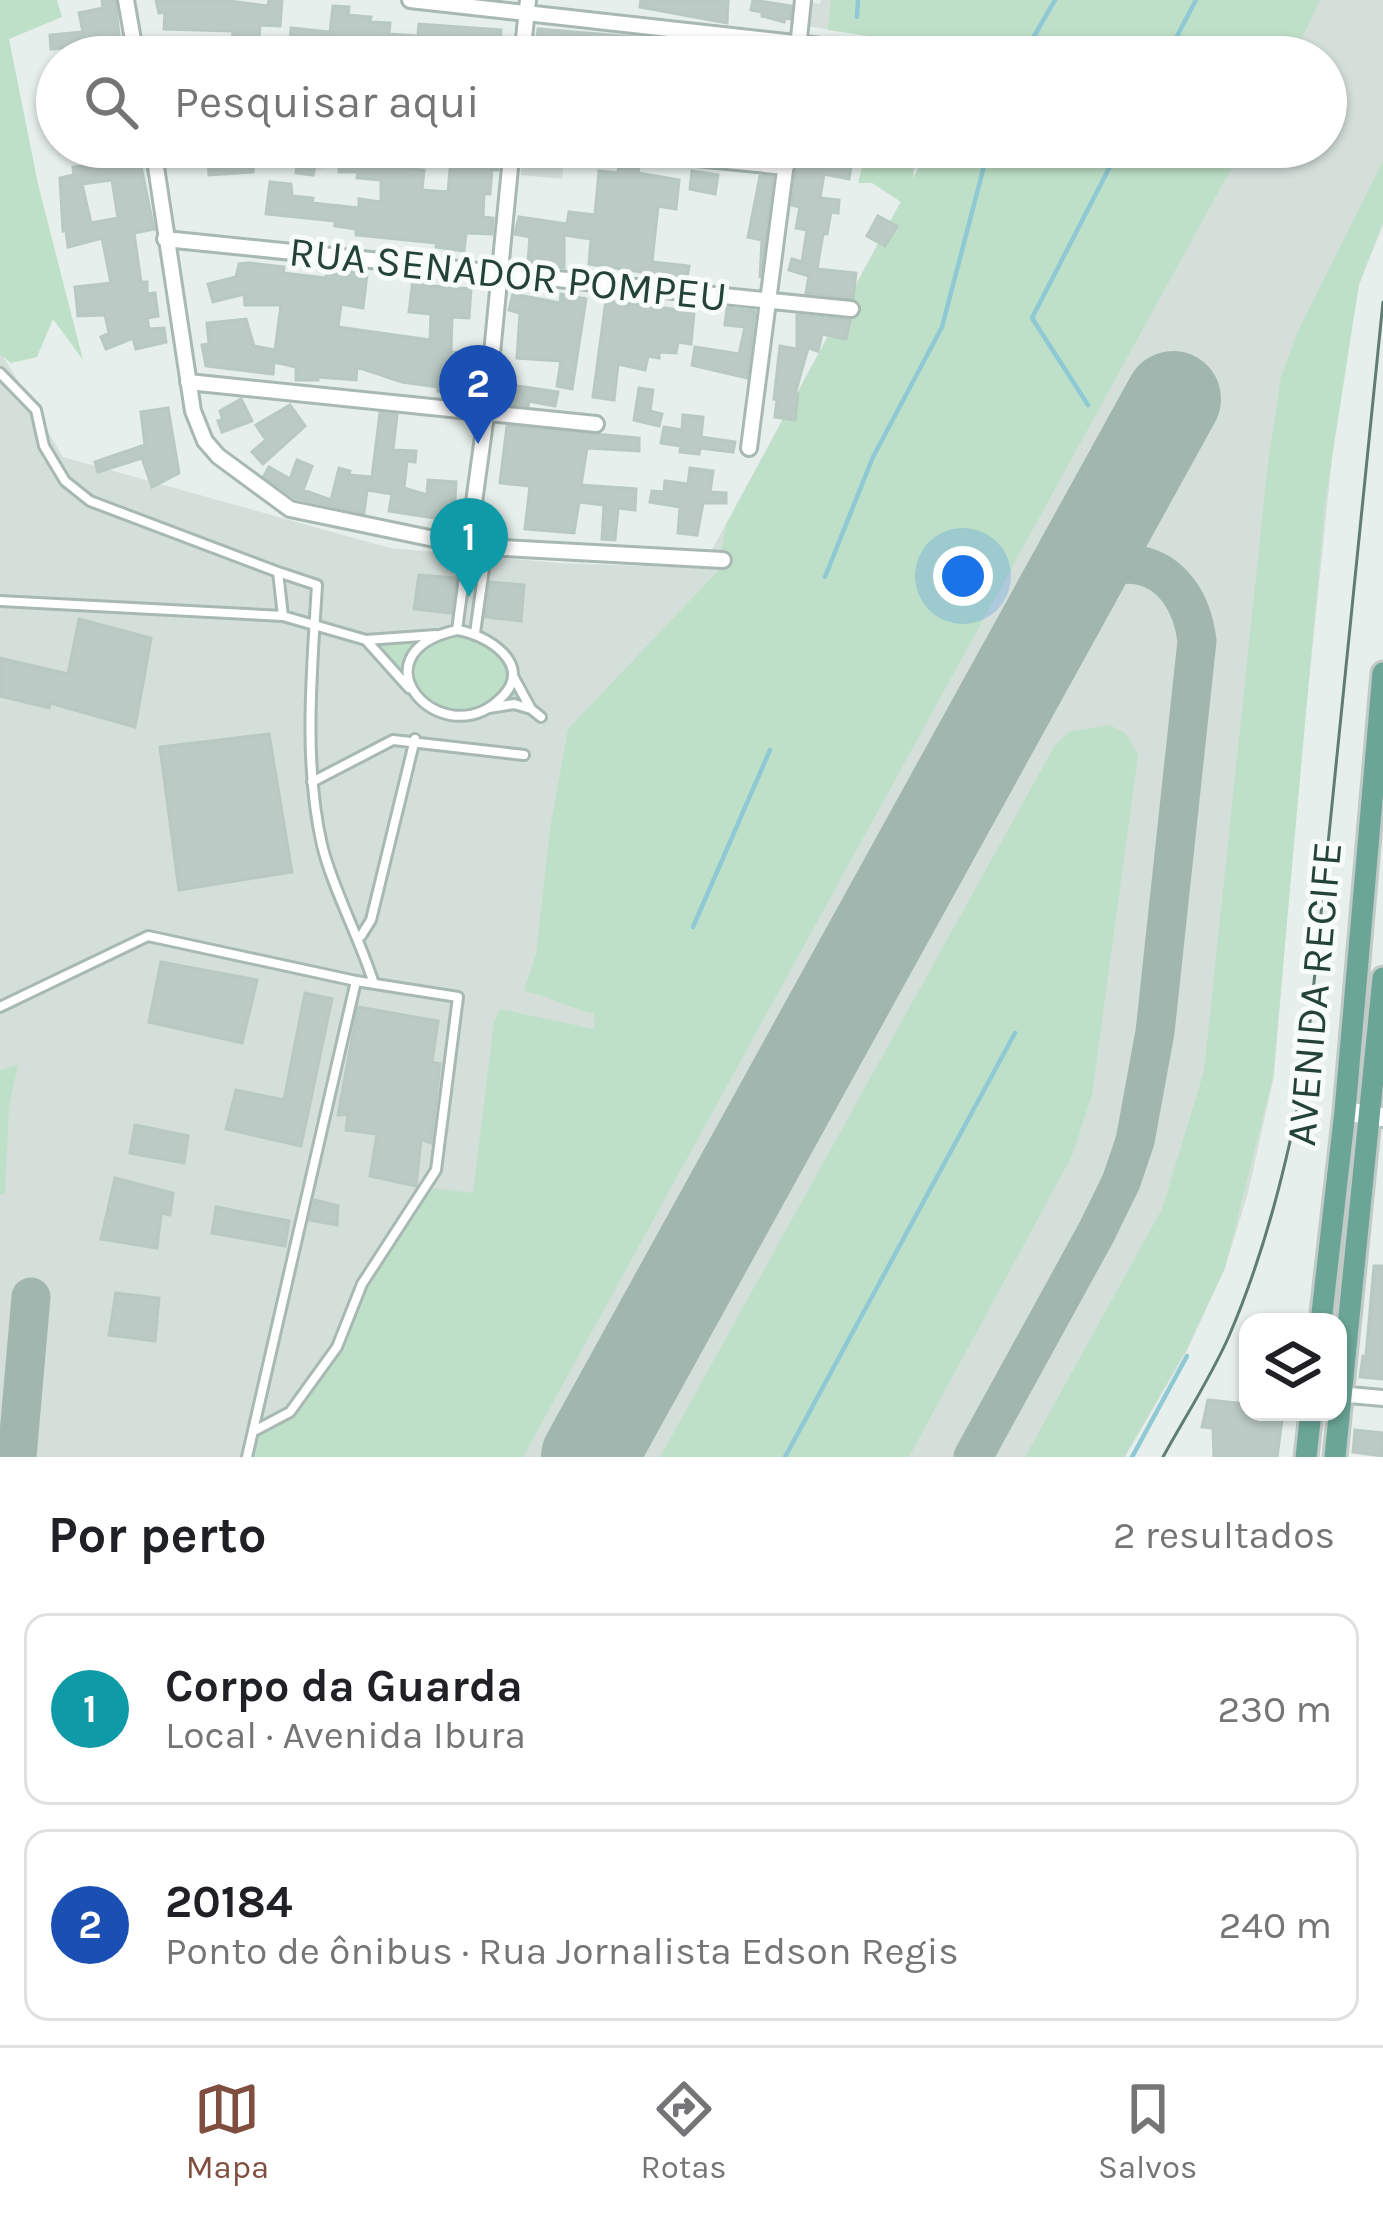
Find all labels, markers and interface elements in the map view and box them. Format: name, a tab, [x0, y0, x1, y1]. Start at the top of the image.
search box	[36, 36, 1347, 168]
icon: search	[78, 69, 144, 135]
text: Pesquisar aqui	[174, 76, 480, 128]
street label: RUA SENADOR POMPEU	[287, 226, 729, 322]
pin: 2	[439, 345, 517, 444]
pin: 1	[430, 498, 508, 597]
your location	[933, 546, 993, 606]
street label: AVENIDA RECIFE	[1276, 840, 1352, 1148]
map controls	[1239, 1313, 1347, 1421]
button: layers	[1239, 1313, 1347, 1421]
text: Por perto	[48, 1505, 267, 1565]
text: 2 resultados	[1113, 1512, 1335, 1558]
text: Corpo da Guarda	[165, 1660, 523, 1712]
text: 1	[83, 1686, 97, 1732]
text: 230 m	[1217, 1686, 1332, 1732]
text: Local · Avenida Ibura	[165, 1712, 526, 1758]
text: 20184	[165, 1876, 293, 1928]
text: 2	[78, 1902, 102, 1948]
text: 240 m	[1219, 1902, 1332, 1948]
text: Ponto de ônibus · Rua Jornalista Edson Regis	[165, 1928, 959, 1974]
tab: Mapa	[186, 2076, 269, 2186]
tab: Rotas	[641, 2076, 727, 2186]
tab: Salvos	[1098, 2076, 1197, 2186]

